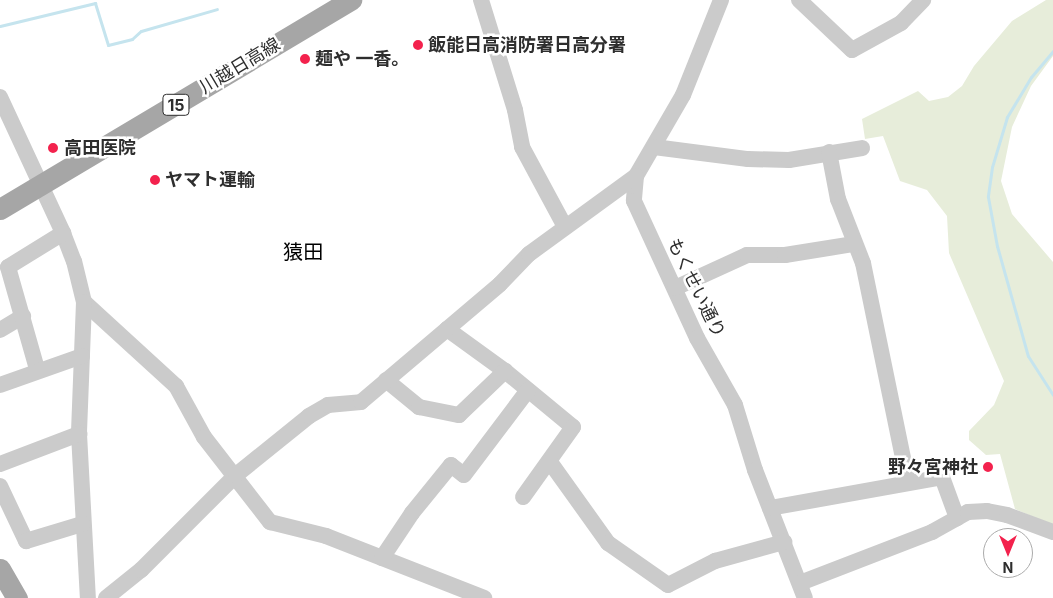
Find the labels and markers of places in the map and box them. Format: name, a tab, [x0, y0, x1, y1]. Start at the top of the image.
place label: 飯能日高消防署日高分署	[428, 34, 626, 56]
marker: 飯能日高消防署日高分署	[412, 39, 424, 51]
place label: 麺や 一香。	[315, 48, 409, 70]
marker: 麺や 一香。	[299, 53, 311, 65]
place label: 高田医院	[64, 137, 136, 159]
marker: 高田医院	[46, 141, 60, 155]
place label: ヤマト運輸	[165, 169, 255, 191]
marker: ヤマト運輸	[149, 174, 161, 186]
place label: 野々宮神社	[888, 456, 978, 478]
marker: 野々宮神社	[982, 461, 994, 473]

